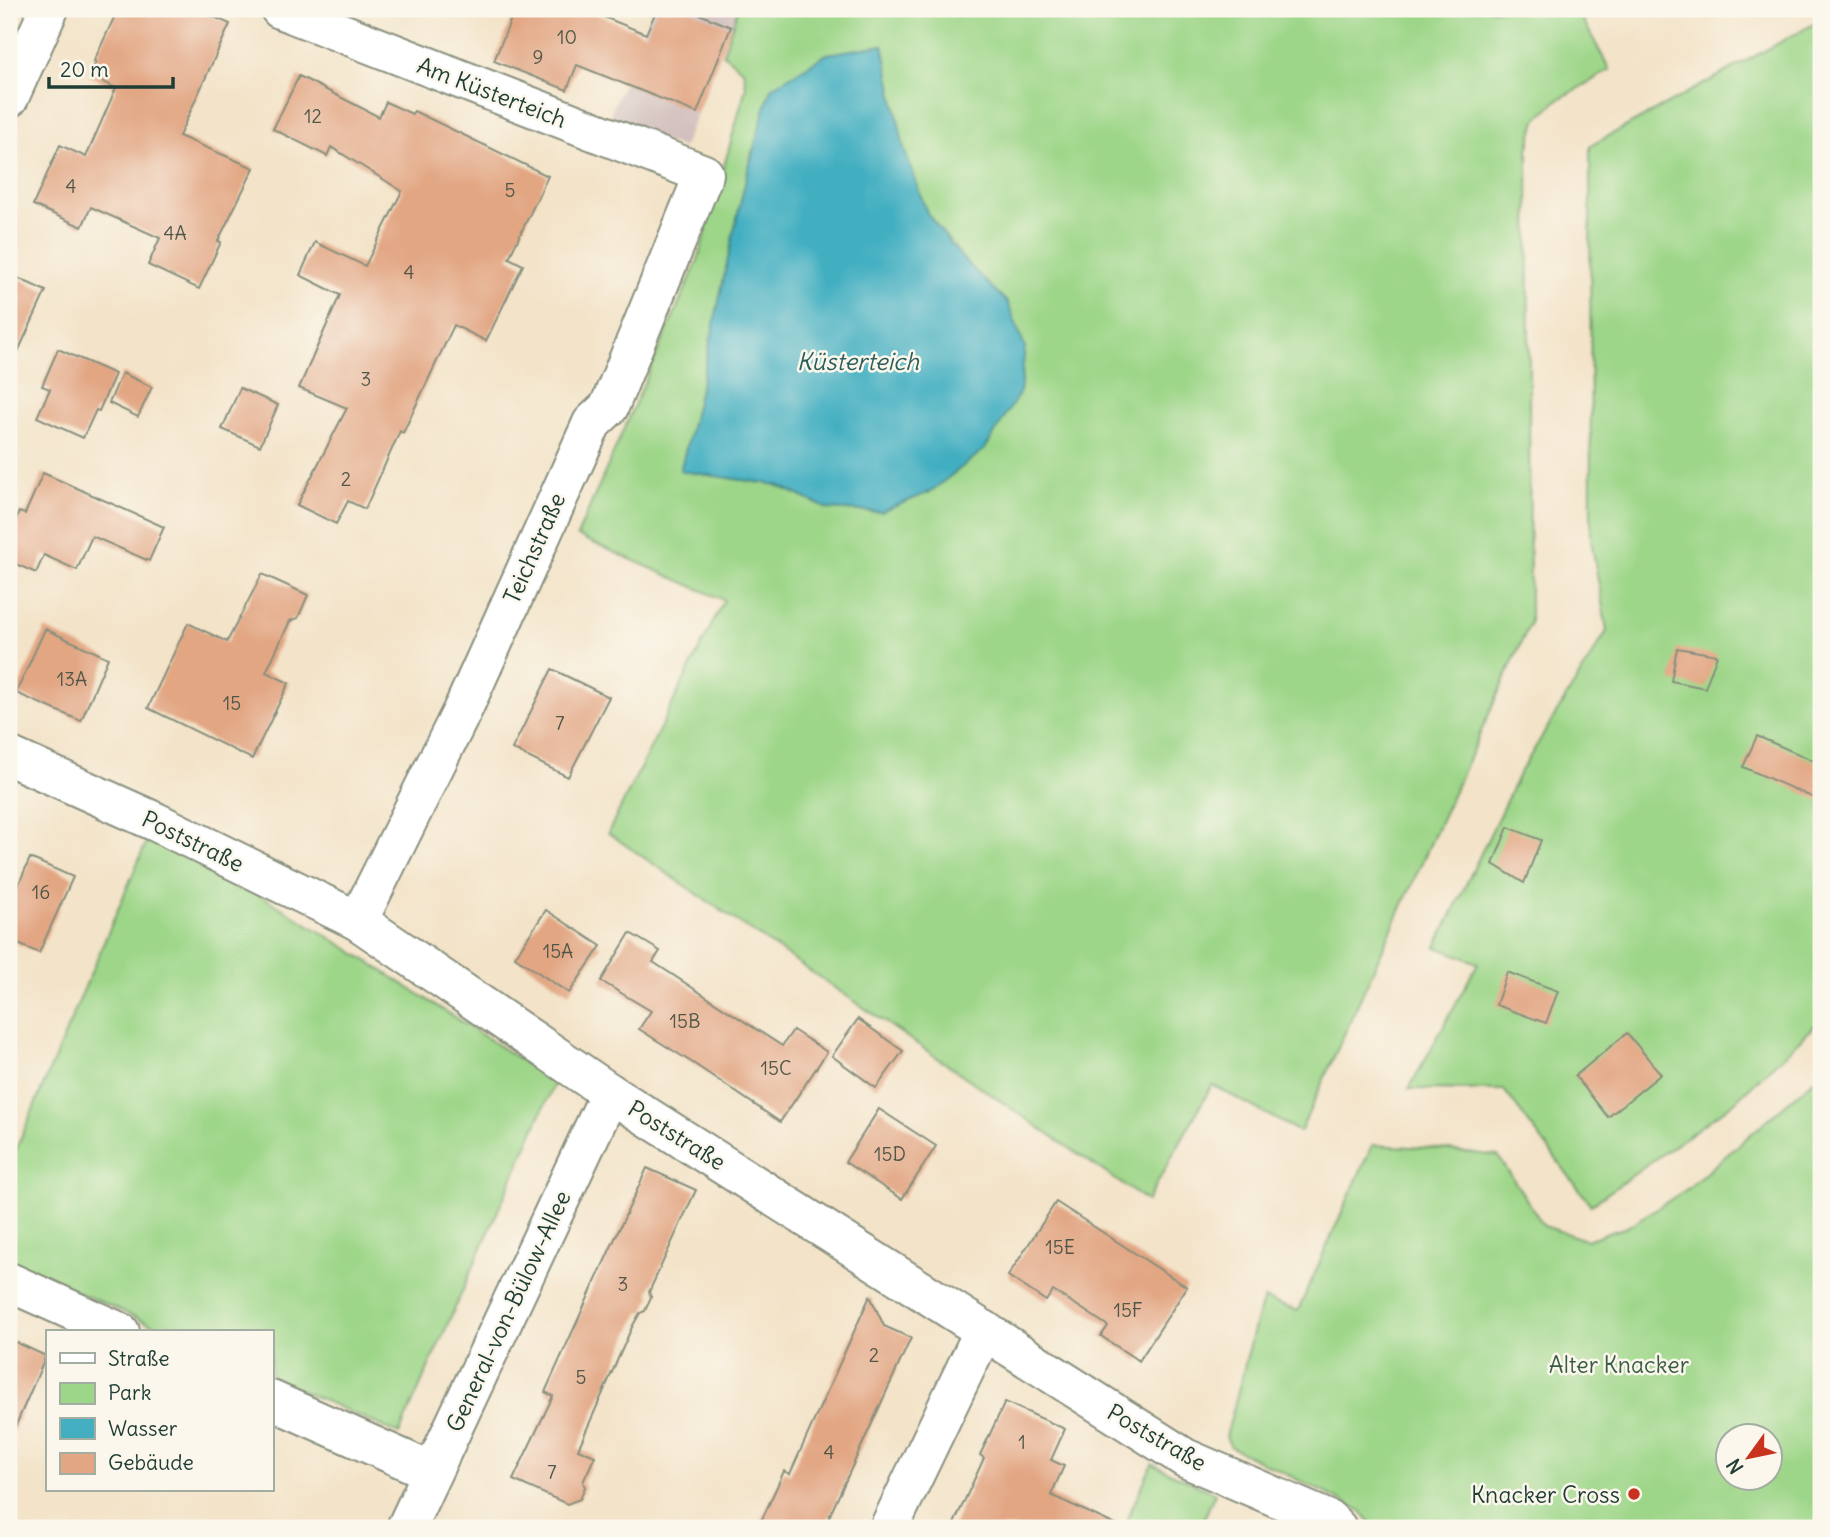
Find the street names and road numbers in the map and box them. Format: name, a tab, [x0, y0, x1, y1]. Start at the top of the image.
street label: Am Küsterteich	[413, 50, 571, 134]
street label: Teichstraße	[497, 488, 571, 608]
street label: Poststraße	[137, 804, 249, 878]
street label: Poststraße	[623, 1094, 731, 1176]
street label: General-von-Bülow-Allee	[439, 1186, 577, 1436]
street label: Poststraße	[1102, 1397, 1212, 1477]

